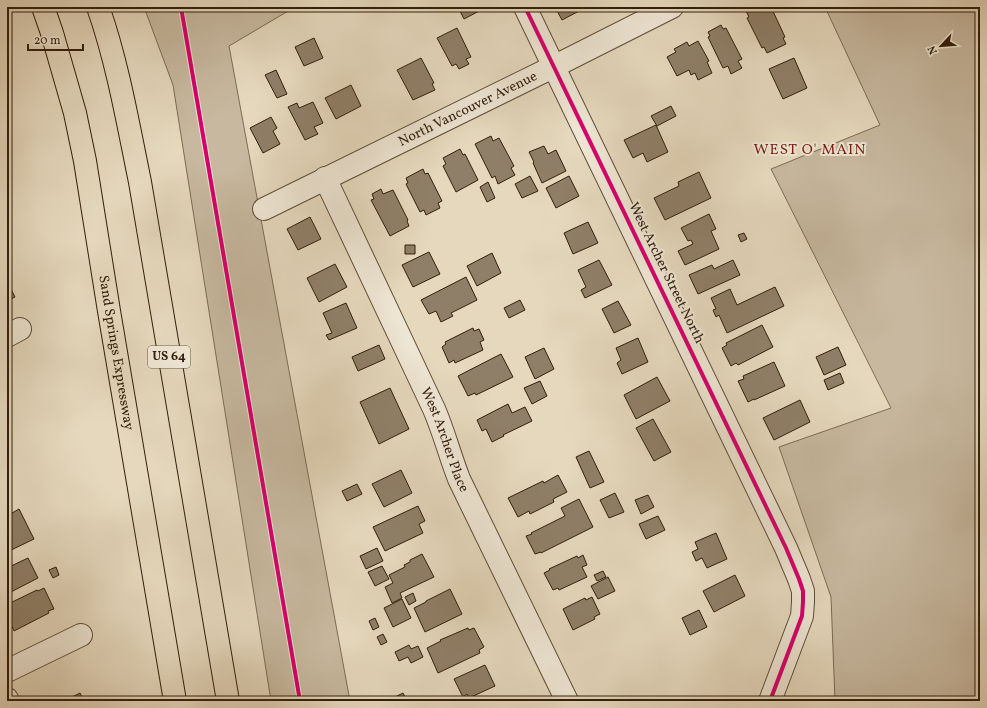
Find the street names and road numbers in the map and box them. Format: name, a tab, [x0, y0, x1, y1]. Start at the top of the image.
street label: North Vancouver Avenue	[395, 67, 541, 151]
street label: West Archer Street North	[623, 199, 709, 347]
street label: Sand Springs Expressway	[94, 274, 139, 432]
road number: US 64	[148, 346, 190, 368]
street label: West Archer Place	[416, 384, 474, 496]

